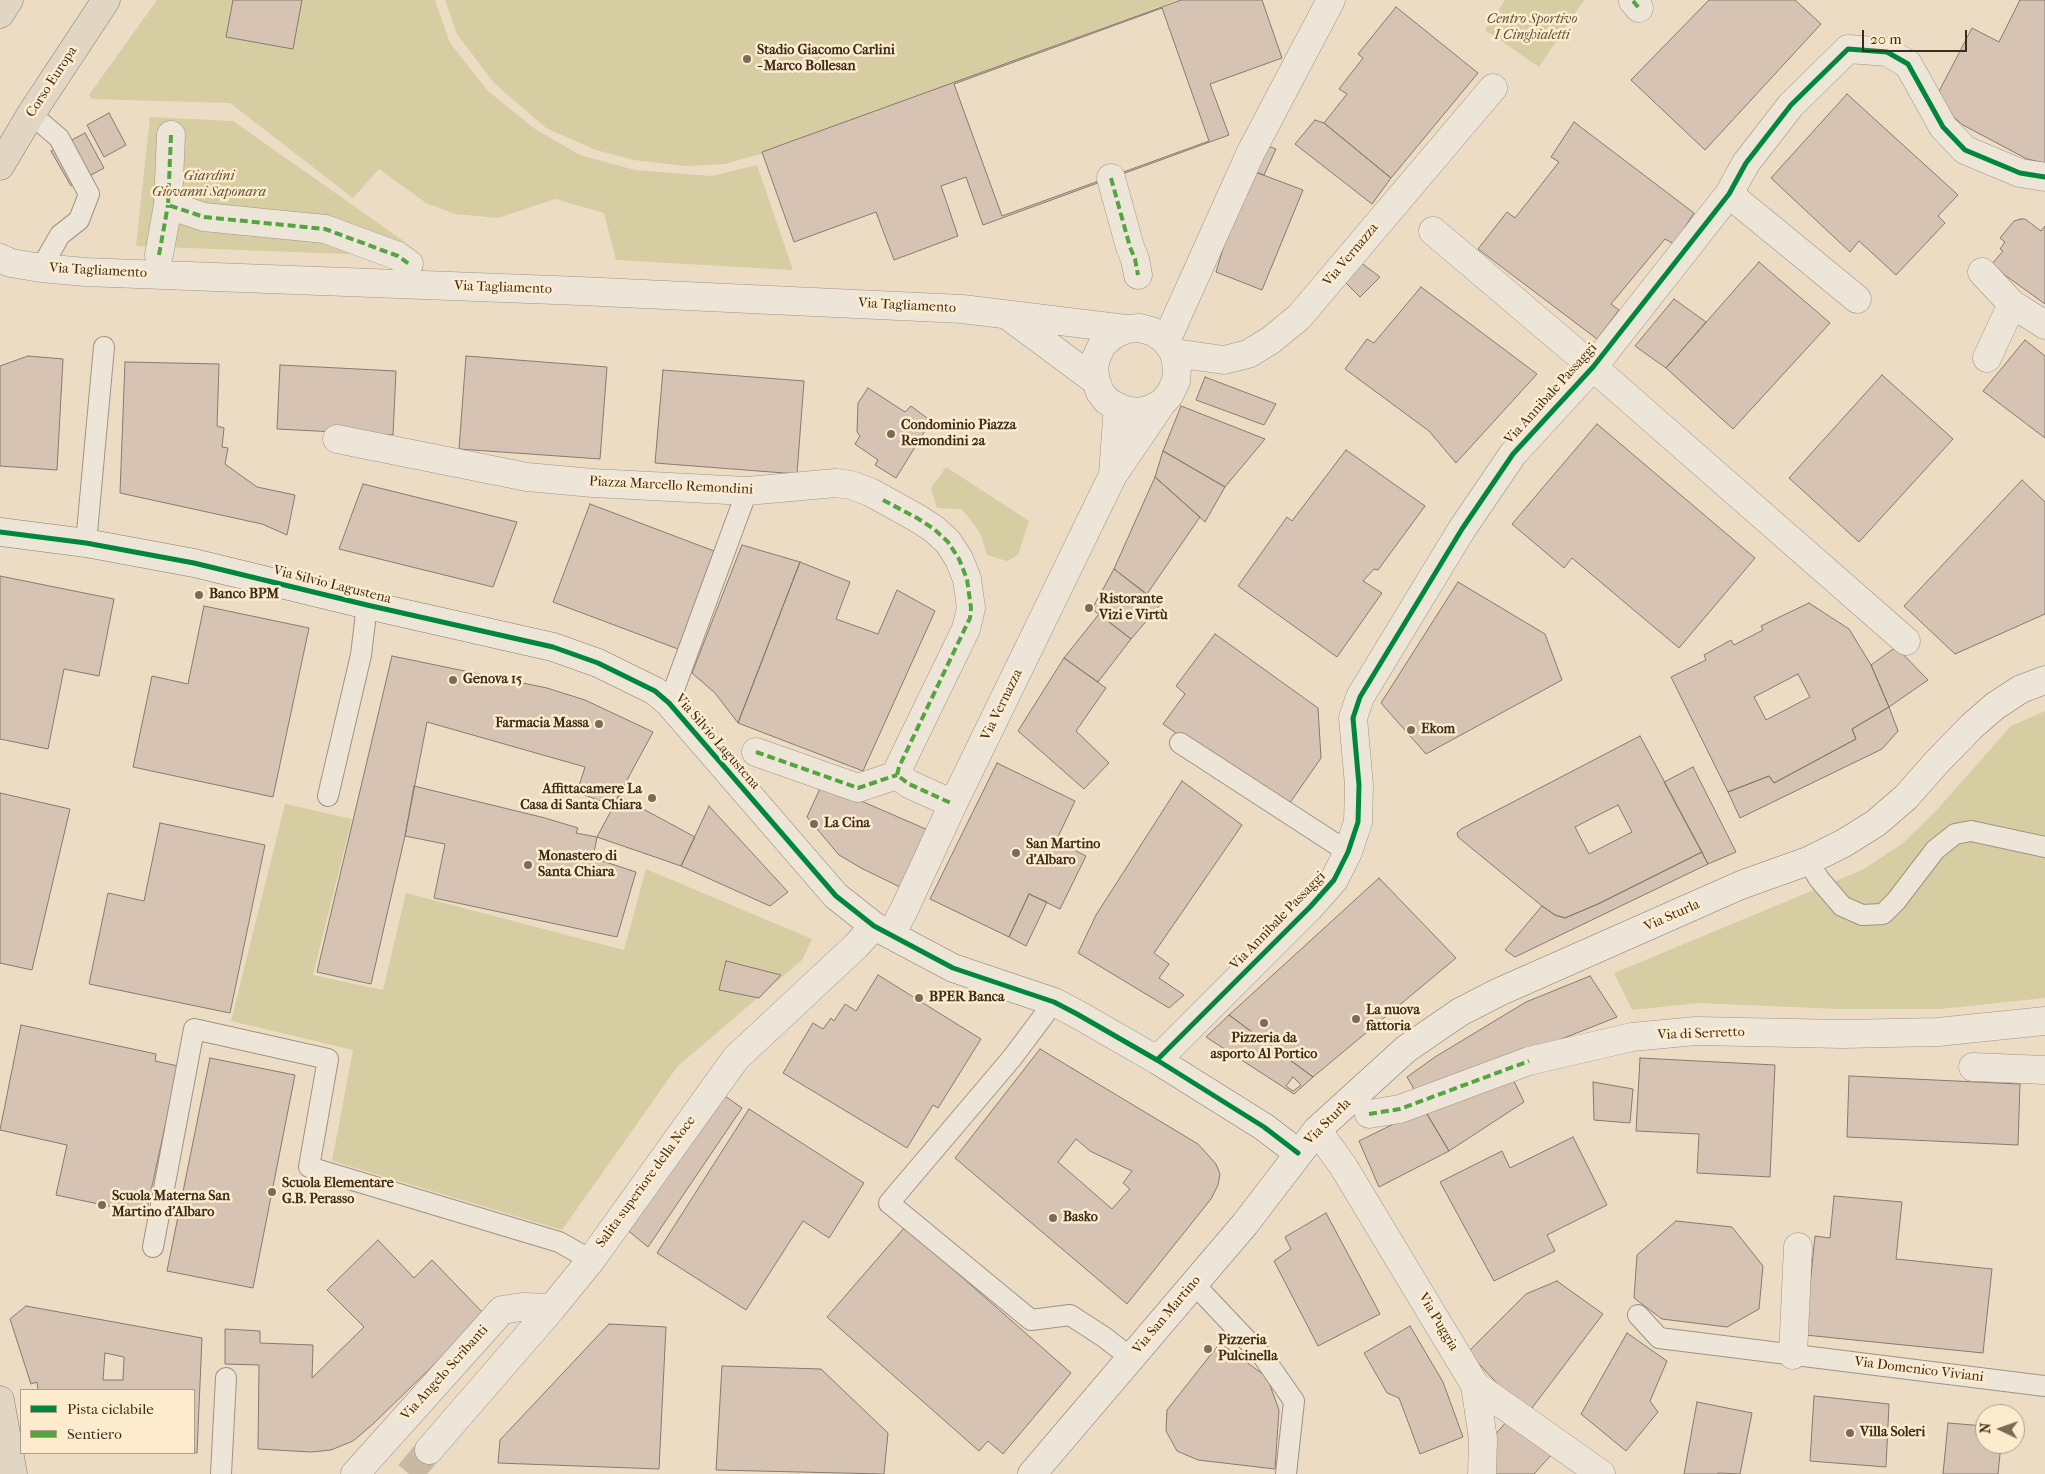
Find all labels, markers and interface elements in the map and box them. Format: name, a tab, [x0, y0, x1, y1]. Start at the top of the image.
park label: Centro Sportivo I Cinghialetti	[1487, 12, 1577, 44]
scale bar	[1865, 20, 1970, 52]
text: 20 m	[1870, 30, 1902, 48]
street label: Corso Europa	[23, 43, 81, 121]
place label: Stadio Giacomo Carlini - Marco Bollesan	[757, 43, 895, 75]
marker: Stadio Giacomo Carlini - Marco Bollesan	[741, 53, 753, 65]
park label: Giardini Giovanni Saponara	[152, 169, 266, 202]
street label: Via Vernazza	[1320, 220, 1382, 290]
street label: Via Tagliamento	[49, 260, 147, 282]
street label: Via Tagliamento	[454, 278, 552, 298]
street label: Via Tagliamento	[858, 295, 956, 317]
street label: Via Annibale Passaggi	[1501, 340, 1601, 448]
place label: Condominio Piazza Remondini 2a	[901, 418, 1016, 451]
marker: Condominio Piazza Remondini 2a	[885, 428, 897, 440]
street label: Piazza Marcello Remondini	[588, 473, 754, 499]
street label: Via Silvio Lagustena	[271, 562, 393, 608]
place label: Banco BPM	[209, 587, 279, 603]
marker: Banco BPM	[193, 589, 205, 601]
place label: Ristorante Vizi e Virtù	[1099, 592, 1168, 624]
marker: Ristorante Vizi e Virtù	[1083, 602, 1095, 614]
street label: Via Vernazza	[977, 667, 1027, 743]
place label: Genova 15	[463, 672, 522, 688]
marker: Genova 15	[447, 674, 459, 686]
street label: Via Silvio Lagustena	[671, 691, 763, 793]
place label: Farmacia Massa	[495, 716, 589, 732]
marker: Farmacia Massa	[593, 718, 605, 730]
place label: Ekom	[1421, 722, 1455, 738]
marker: Ekom	[1405, 724, 1417, 736]
place label: Affittacamere La Casa di Santa Chiara	[520, 782, 642, 814]
marker: Affittacamere La Casa di Santa Chiara	[646, 792, 658, 804]
place label: La Cina	[824, 816, 870, 832]
marker: La Cina	[808, 818, 820, 830]
place label: San Martino d'Albaro	[1026, 837, 1100, 870]
marker: San Martino d'Albaro	[1010, 847, 1022, 859]
place label: Monastero di Santa Chiara	[538, 849, 617, 882]
marker: Monastero di Santa Chiara	[522, 859, 534, 871]
street label: Via Annibale Passaggi	[1227, 868, 1329, 974]
street label: Via Sturla	[1642, 896, 1702, 936]
place label: BPER Banca	[929, 990, 1004, 1006]
marker: BPER Banca	[913, 992, 925, 1004]
place label: La nuova fattoria	[1366, 1003, 1420, 1036]
marker: La nuova fattoria	[1350, 1013, 1362, 1025]
marker: Pizzeria da asporto Al Portico	[1258, 1017, 1270, 1029]
street label: Via di Serretto	[1657, 1024, 1745, 1044]
place label: Pizzeria da asporto Al Portico	[1211, 1031, 1317, 1064]
street label: Via Sturla	[1301, 1095, 1355, 1149]
street label: Salita superiore della Noce	[593, 1113, 699, 1251]
place label: Scuola Elementare G.B. Perasso	[282, 1176, 394, 1208]
marker: Scuola Elementare G.B. Perasso	[266, 1186, 278, 1198]
place label: Scuola Materna San Martino d'Albaro	[112, 1189, 230, 1222]
marker: Scuola Materna San Martino d'Albaro	[96, 1199, 108, 1211]
place label: Basko	[1063, 1210, 1098, 1226]
marker: Basko	[1047, 1212, 1059, 1224]
street label: Via San Martino	[1129, 1272, 1205, 1358]
street label: Via Puggia	[1414, 1290, 1462, 1354]
street label: Via Angelo Scribanti	[398, 1322, 492, 1424]
place label: Pizzeria Pulcinella	[1218, 1333, 1278, 1365]
marker: Pizzeria Pulcinella	[1202, 1343, 1214, 1355]
street label: Via Domenico Viviani	[1853, 1354, 1985, 1386]
legend	[20, 1389, 195, 1454]
text: Pista ciclabile	[67, 1400, 154, 1418]
north arrow	[1975, 1404, 2025, 1454]
text: N	[1977, 1422, 1994, 1434]
text: Sentiero	[67, 1425, 122, 1443]
place label: Villa Soleri	[1860, 1425, 1925, 1441]
marker: Villa Soleri	[1844, 1427, 1856, 1439]

